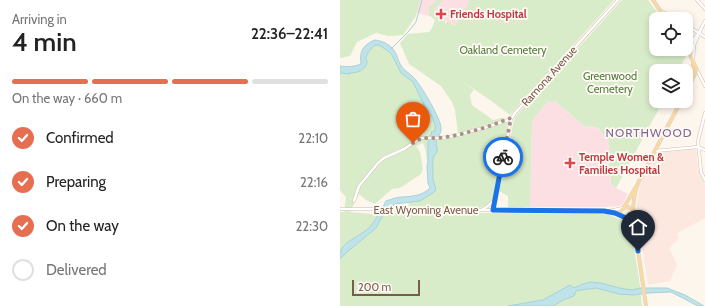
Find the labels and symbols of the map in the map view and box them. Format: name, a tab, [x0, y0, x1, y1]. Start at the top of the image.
place label: Friends Hospital	[450, 7, 527, 21]
marker: Friends Hospital	[435, 8, 447, 20]
park label: Oakland Cemetery	[459, 43, 547, 57]
street label: Ramona Avenue	[518, 43, 580, 109]
park label: Greenwood Cemetery	[583, 69, 637, 96]
pin	[396, 102, 430, 143]
district label: NORTHWOOD	[605, 125, 693, 140]
courier	[483, 137, 523, 177]
place label: Temple Women & Families Hospital	[579, 150, 664, 177]
marker: Temple Women & Families Hospital	[564, 157, 576, 169]
street label: East Wyoming Avenue	[374, 203, 479, 217]
pin	[621, 210, 655, 251]
scale bar	[352, 278, 420, 297]

